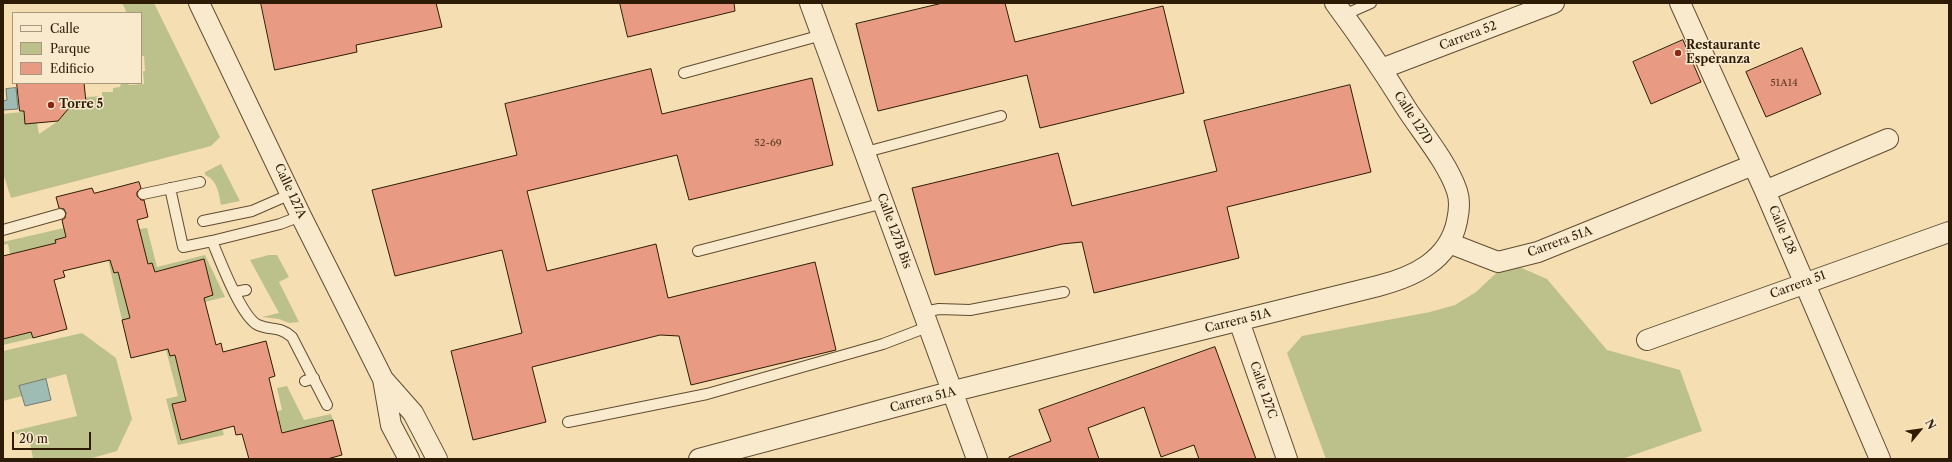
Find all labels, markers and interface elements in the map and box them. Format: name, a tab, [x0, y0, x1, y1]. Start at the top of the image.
legend	[12, 12, 142, 84]
street label: Carrera 52	[1437, 18, 1499, 54]
text: Calle	[50, 21, 79, 36]
place label: Restaurante Esperanza	[1686, 39, 1760, 67]
text: Parque	[50, 41, 90, 56]
marker: Restaurante Esperanza	[1673, 48, 1683, 58]
text: Edificio	[50, 61, 94, 76]
house number: 51A14	[1770, 77, 1798, 89]
street label: Calle 127D	[1391, 89, 1435, 147]
place label: Torre 5	[59, 98, 103, 112]
marker: Torre 5	[46, 100, 56, 110]
house number: 52-69	[754, 137, 782, 149]
street label: Calle 127A	[271, 161, 309, 221]
street label: Calle 127B Bis	[874, 191, 914, 271]
street label: Calle 128	[1765, 203, 1799, 257]
street label: Carrera 51A	[1526, 224, 1594, 260]
street label: Carrera 51	[1768, 268, 1828, 302]
street label: Carrera 51A	[1203, 306, 1273, 336]
street label: Calle 127C	[1246, 359, 1280, 421]
street label: Carrera 51A	[888, 384, 958, 416]
north arrow	[1900, 410, 1940, 450]
text: N	[1922, 417, 1939, 432]
scale bar	[14, 424, 93, 450]
text: 20 m	[19, 431, 48, 446]

